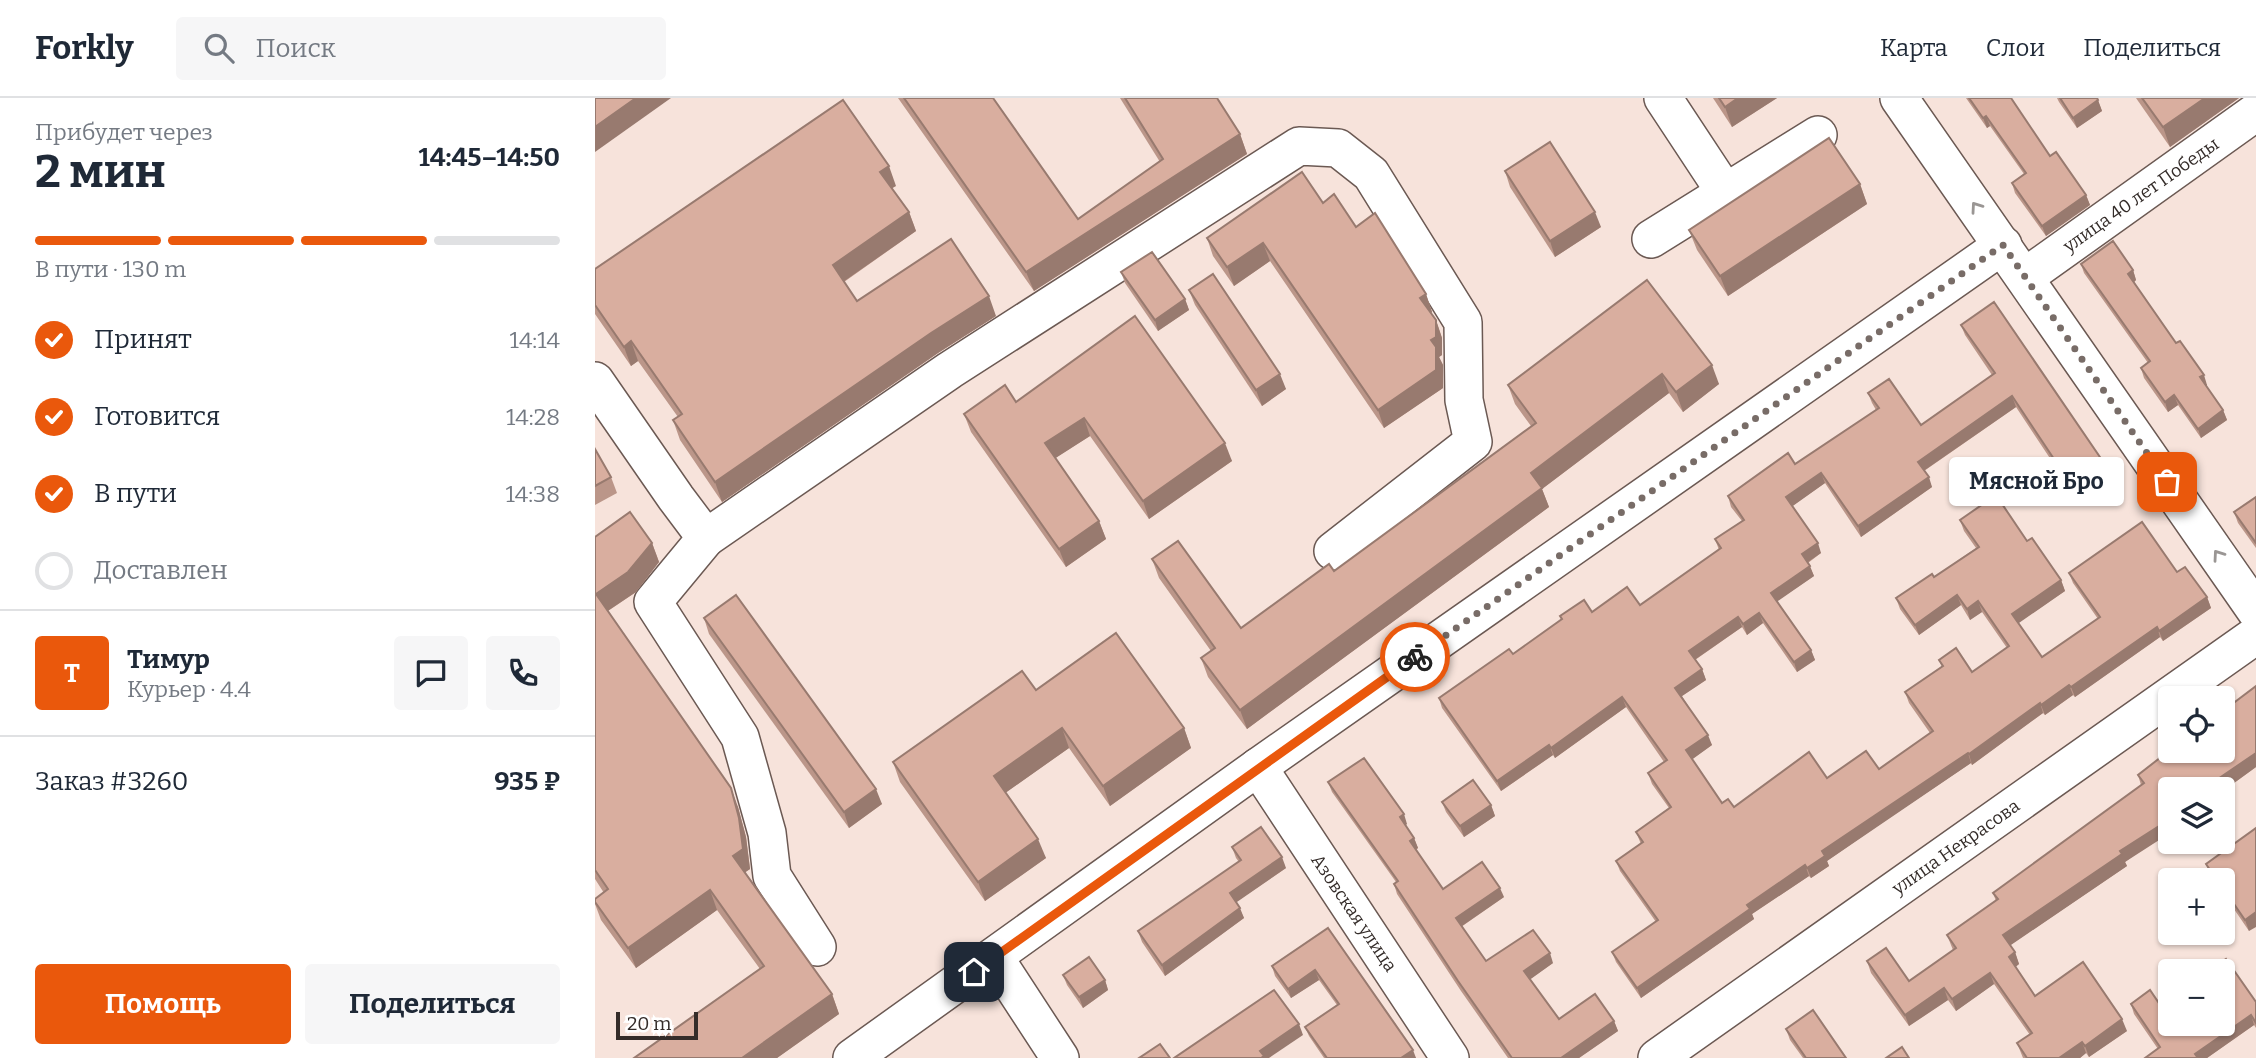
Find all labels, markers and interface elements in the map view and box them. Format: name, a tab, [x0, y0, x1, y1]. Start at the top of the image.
search box	[176, 17, 666, 80]
text: Forkly	[35, 28, 134, 68]
icon: search	[200, 29, 238, 67]
text: Поиск	[256, 33, 336, 64]
text: Карта	[1880, 34, 1948, 62]
text: Слои	[1986, 34, 2045, 62]
text: Поделиться	[2083, 34, 2221, 62]
text: Прибудет через	[35, 118, 213, 146]
street label: улица 40 лет Победы	[2058, 133, 2223, 258]
text: 14:45–14:50	[418, 142, 560, 173]
text: 2 мин	[35, 144, 166, 199]
one-way arrow	[1972, 202, 1984, 215]
text: В пути · 130 m	[35, 255, 186, 283]
icon: check	[35, 321, 73, 359]
text: Принят	[94, 324, 192, 355]
text: 14:14	[510, 326, 560, 354]
icon: check	[35, 398, 73, 436]
text: Готовится	[94, 401, 220, 432]
text: 14:28	[506, 403, 560, 431]
pin	[2137, 452, 2197, 512]
callout: Мясной Бро	[1950, 458, 2125, 506]
icon: bag	[2148, 463, 2186, 501]
text: Мясной Бро	[1969, 467, 2104, 495]
icon: check	[35, 475, 73, 513]
text: В пути	[94, 478, 177, 509]
text: 14:38	[505, 480, 560, 508]
one-way arrow	[2214, 550, 2226, 563]
text: Доставлен	[94, 555, 228, 586]
courier	[1380, 622, 1450, 692]
button: chat	[394, 636, 468, 710]
button: phone	[486, 636, 560, 710]
icon: bike	[1396, 638, 1434, 676]
text: Тимур	[127, 644, 210, 675]
text: Т	[64, 658, 80, 689]
text: Курьер · 4.4	[127, 675, 251, 703]
map controls	[2158, 686, 2235, 1036]
button: locate	[2158, 686, 2235, 763]
text: Заказ #3260	[35, 766, 188, 797]
text: 935 ₽	[494, 766, 560, 797]
button: layers	[2158, 777, 2235, 854]
street label: улица Некрасова	[1887, 795, 2024, 900]
street label: Азовская улица	[1306, 850, 1402, 976]
button: +	[2158, 868, 2235, 945]
pin	[944, 942, 1004, 1002]
icon: home	[955, 953, 993, 991]
button: −	[2158, 959, 2235, 1036]
button: Помощь	[35, 964, 291, 1044]
button: Поделиться	[305, 964, 560, 1044]
scale bar	[616, 1009, 698, 1041]
text: 20 m	[627, 1012, 671, 1035]

